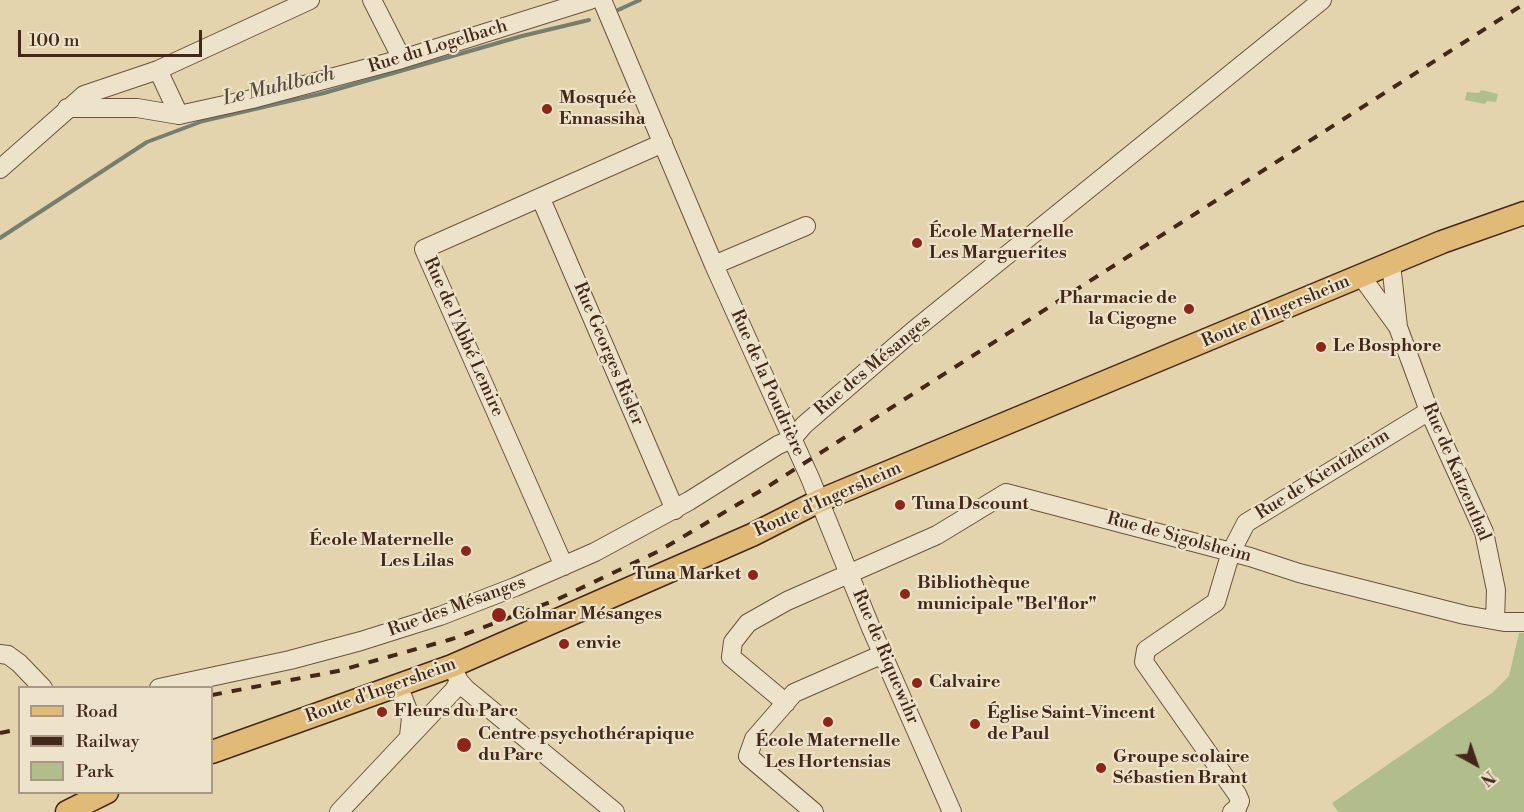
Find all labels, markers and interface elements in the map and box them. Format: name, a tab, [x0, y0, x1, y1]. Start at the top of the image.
street label: Rue du Logelbach	[366, 16, 510, 78]
scale bar	[21, 18, 206, 56]
text: 100 m	[29, 29, 80, 52]
water label: Le Muhlbach	[221, 63, 337, 111]
place label: Mosquée Ennassiha	[559, 88, 645, 130]
marker: Mosquée Ennassiha	[540, 102, 554, 116]
place label: École Maternelle Les Marguerites	[929, 222, 1074, 264]
marker: École Maternelle Les Marguerites	[910, 236, 924, 250]
street label: Rue de l'Abbé Lemire	[418, 254, 508, 420]
street label: Route d'Ingersheim	[1199, 271, 1353, 353]
street label: Rue Georges Risler	[568, 279, 648, 429]
place label: Pharmacie de la Cigogne	[1059, 288, 1177, 330]
marker: Pharmacie de la Cigogne	[1182, 302, 1196, 316]
street label: Rue de la Poudrière	[725, 306, 809, 460]
street label: Rue des Mésanges	[810, 311, 936, 421]
place label: Le Bosphore	[1333, 336, 1441, 358]
marker: Le Bosphore	[1314, 340, 1328, 354]
street label: Rue de Katzenthal	[1417, 400, 1495, 544]
street label: Rue de Kientzheim	[1252, 425, 1394, 525]
street label: Route d'Ingersheim	[751, 458, 905, 542]
place label: Tuna Dscount	[912, 494, 1029, 516]
marker: Tuna Dscount	[893, 498, 907, 512]
street label: Rue de Sigolsheim	[1104, 508, 1254, 568]
place label: École Maternelle Les Lilas	[309, 530, 454, 572]
marker: École Maternelle Les Lilas	[459, 544, 473, 558]
place label: Tuna Market	[633, 564, 741, 586]
marker: Tuna Market	[746, 568, 760, 582]
street label: Rue des Mésanges	[385, 572, 529, 642]
place label: Bibliothèque municipale "Bel'flor"	[917, 573, 1097, 616]
street label: Rue de Riquewihr	[847, 586, 923, 728]
marker: Bibliothèque municipale "Bel'flor"	[898, 587, 912, 601]
place label: Colmar Mésanges	[512, 604, 662, 626]
marker: Colmar Mésanges	[490, 606, 508, 624]
place label: envie	[576, 633, 621, 655]
marker: envie	[557, 637, 571, 651]
street label: Route d'Ingersheim	[303, 654, 459, 728]
place label: Calvaire	[929, 672, 1000, 694]
marker: Calvaire	[910, 676, 924, 690]
legend	[18, 686, 213, 794]
text: Road	[76, 700, 118, 723]
place label: Fleurs du Parc	[394, 701, 518, 723]
place label: Église Saint-Vincent de Paul	[987, 703, 1155, 746]
marker: Fleurs du Parc	[375, 705, 389, 719]
marker: École Maternelle Les Hortensias	[821, 715, 835, 729]
marker: Église Saint-Vincent de Paul	[968, 717, 982, 731]
place label: Centre psychothérapique du Parc	[478, 724, 694, 766]
text: Railway	[76, 730, 139, 753]
place label: École Maternelle Les Hortensias	[756, 731, 900, 774]
north arrow	[1446, 734, 1506, 794]
marker: Centre psychothérapique du Parc	[455, 736, 473, 754]
place label: Groupe scolaire Sébastien Brant	[1113, 747, 1250, 789]
text: Park	[76, 760, 113, 783]
marker: Groupe scolaire Sébastien Brant	[1094, 761, 1108, 775]
text: N	[1476, 766, 1499, 790]

